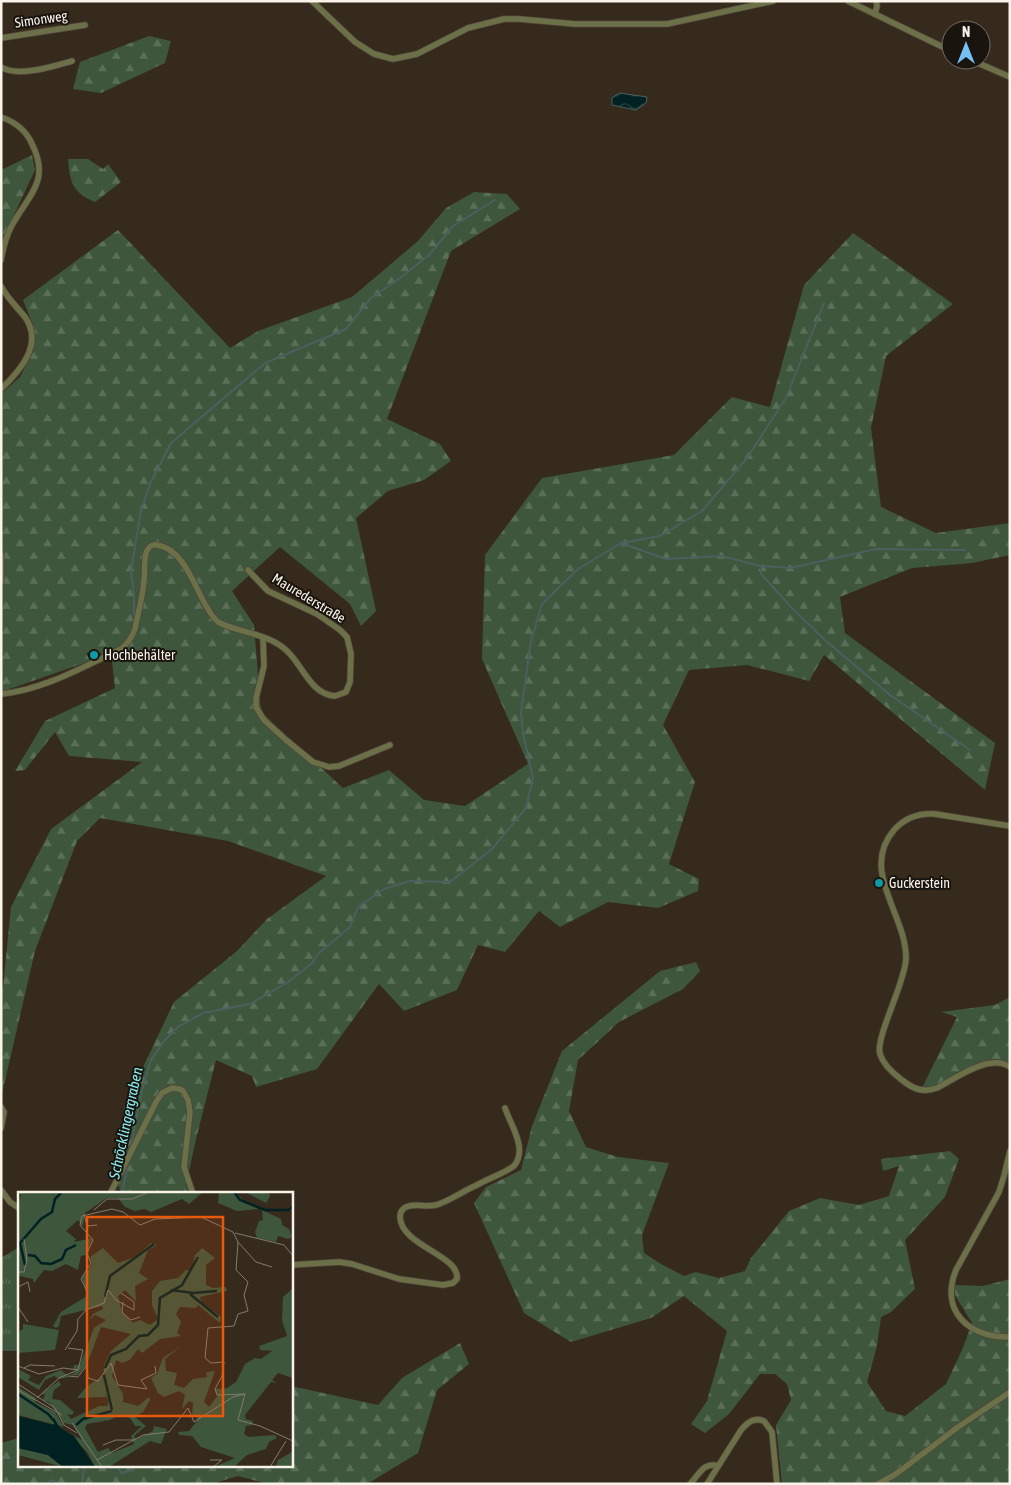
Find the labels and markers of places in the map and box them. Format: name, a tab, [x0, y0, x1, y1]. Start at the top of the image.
place label: Hochbehälter	[104, 647, 176, 663]
marker: Hochbehälter	[88, 649, 100, 661]
place label: Guckerstein	[889, 875, 950, 891]
marker: Guckerstein	[873, 877, 885, 889]

